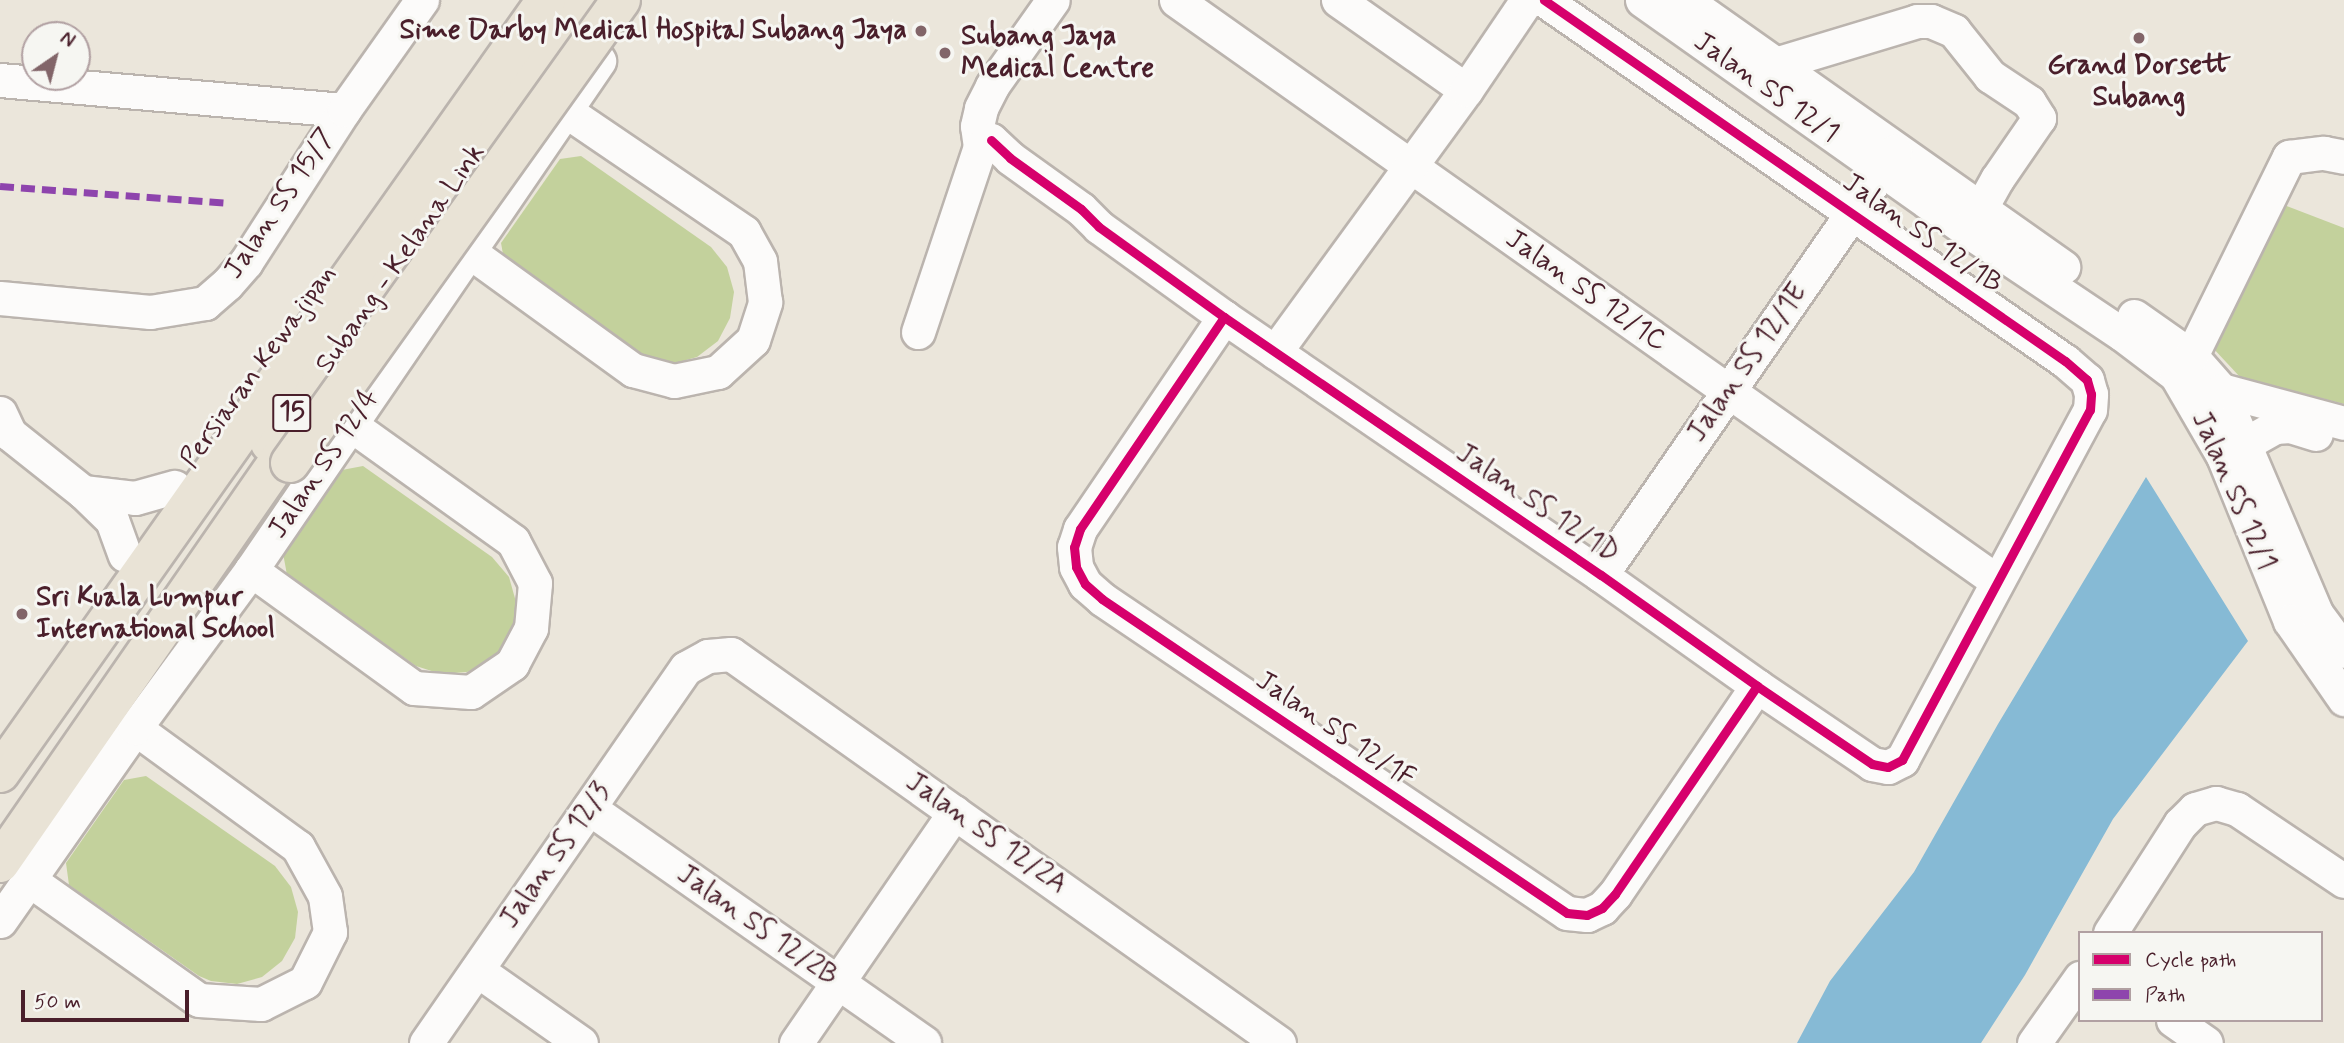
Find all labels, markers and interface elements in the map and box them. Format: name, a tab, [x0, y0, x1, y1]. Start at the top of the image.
place label: Sime Darby Medical Hospital Subang Jaya	[389, 14, 907, 48]
place label: Subang Jaya Medical Centre	[961, 20, 1149, 86]
north arrow	[21, 21, 91, 91]
marker: Sime Darby Medical Hospital Subang Jaya	[913, 23, 929, 39]
text: N	[55, 26, 80, 54]
street label: Jalan SS 12/1	[1687, 26, 1845, 150]
marker: Grand Dorsett Subang	[2131, 30, 2147, 46]
marker: Subang Jaya Medical Centre	[935, 43, 955, 63]
place label: Grand Dorsett Subang	[2048, 49, 2230, 115]
street label: Jalan SS 15/7	[217, 122, 343, 286]
street label: Subang - Kelana Link	[309, 138, 493, 380]
street label: Jalan SS 12/1B	[1836, 166, 2008, 302]
street label: Jalan SS 12/1C	[1499, 223, 1673, 359]
street label: Persiaran Kewajipan	[173, 258, 345, 476]
street label: Jalan SS 12/1E	[1681, 277, 1815, 449]
street label: Jalan SS 12/4	[262, 383, 386, 545]
road number: 15	[271, 390, 313, 436]
street label: Jalan SS 12/1	[2183, 407, 2283, 575]
street label: Jalan SS 12/1D	[1449, 437, 1625, 571]
place label: Sri Kuala Lumpur International School	[36, 581, 275, 647]
marker: Sri Kuala Lumpur International School	[14, 606, 30, 622]
street label: Jalan SS 12/1F	[1249, 664, 1421, 796]
street label: Jalan SS 12/2A	[899, 766, 1073, 902]
street label: Jalan SS 12/3	[493, 777, 619, 935]
street label: Jalan SS 12/2B	[670, 858, 844, 994]
legend	[2078, 931, 2323, 1022]
text: Cycle path	[2145, 946, 2236, 974]
scale bar	[24, 976, 192, 1020]
text: Path	[2145, 981, 2185, 1009]
text: 50 m	[34, 988, 81, 1016]

